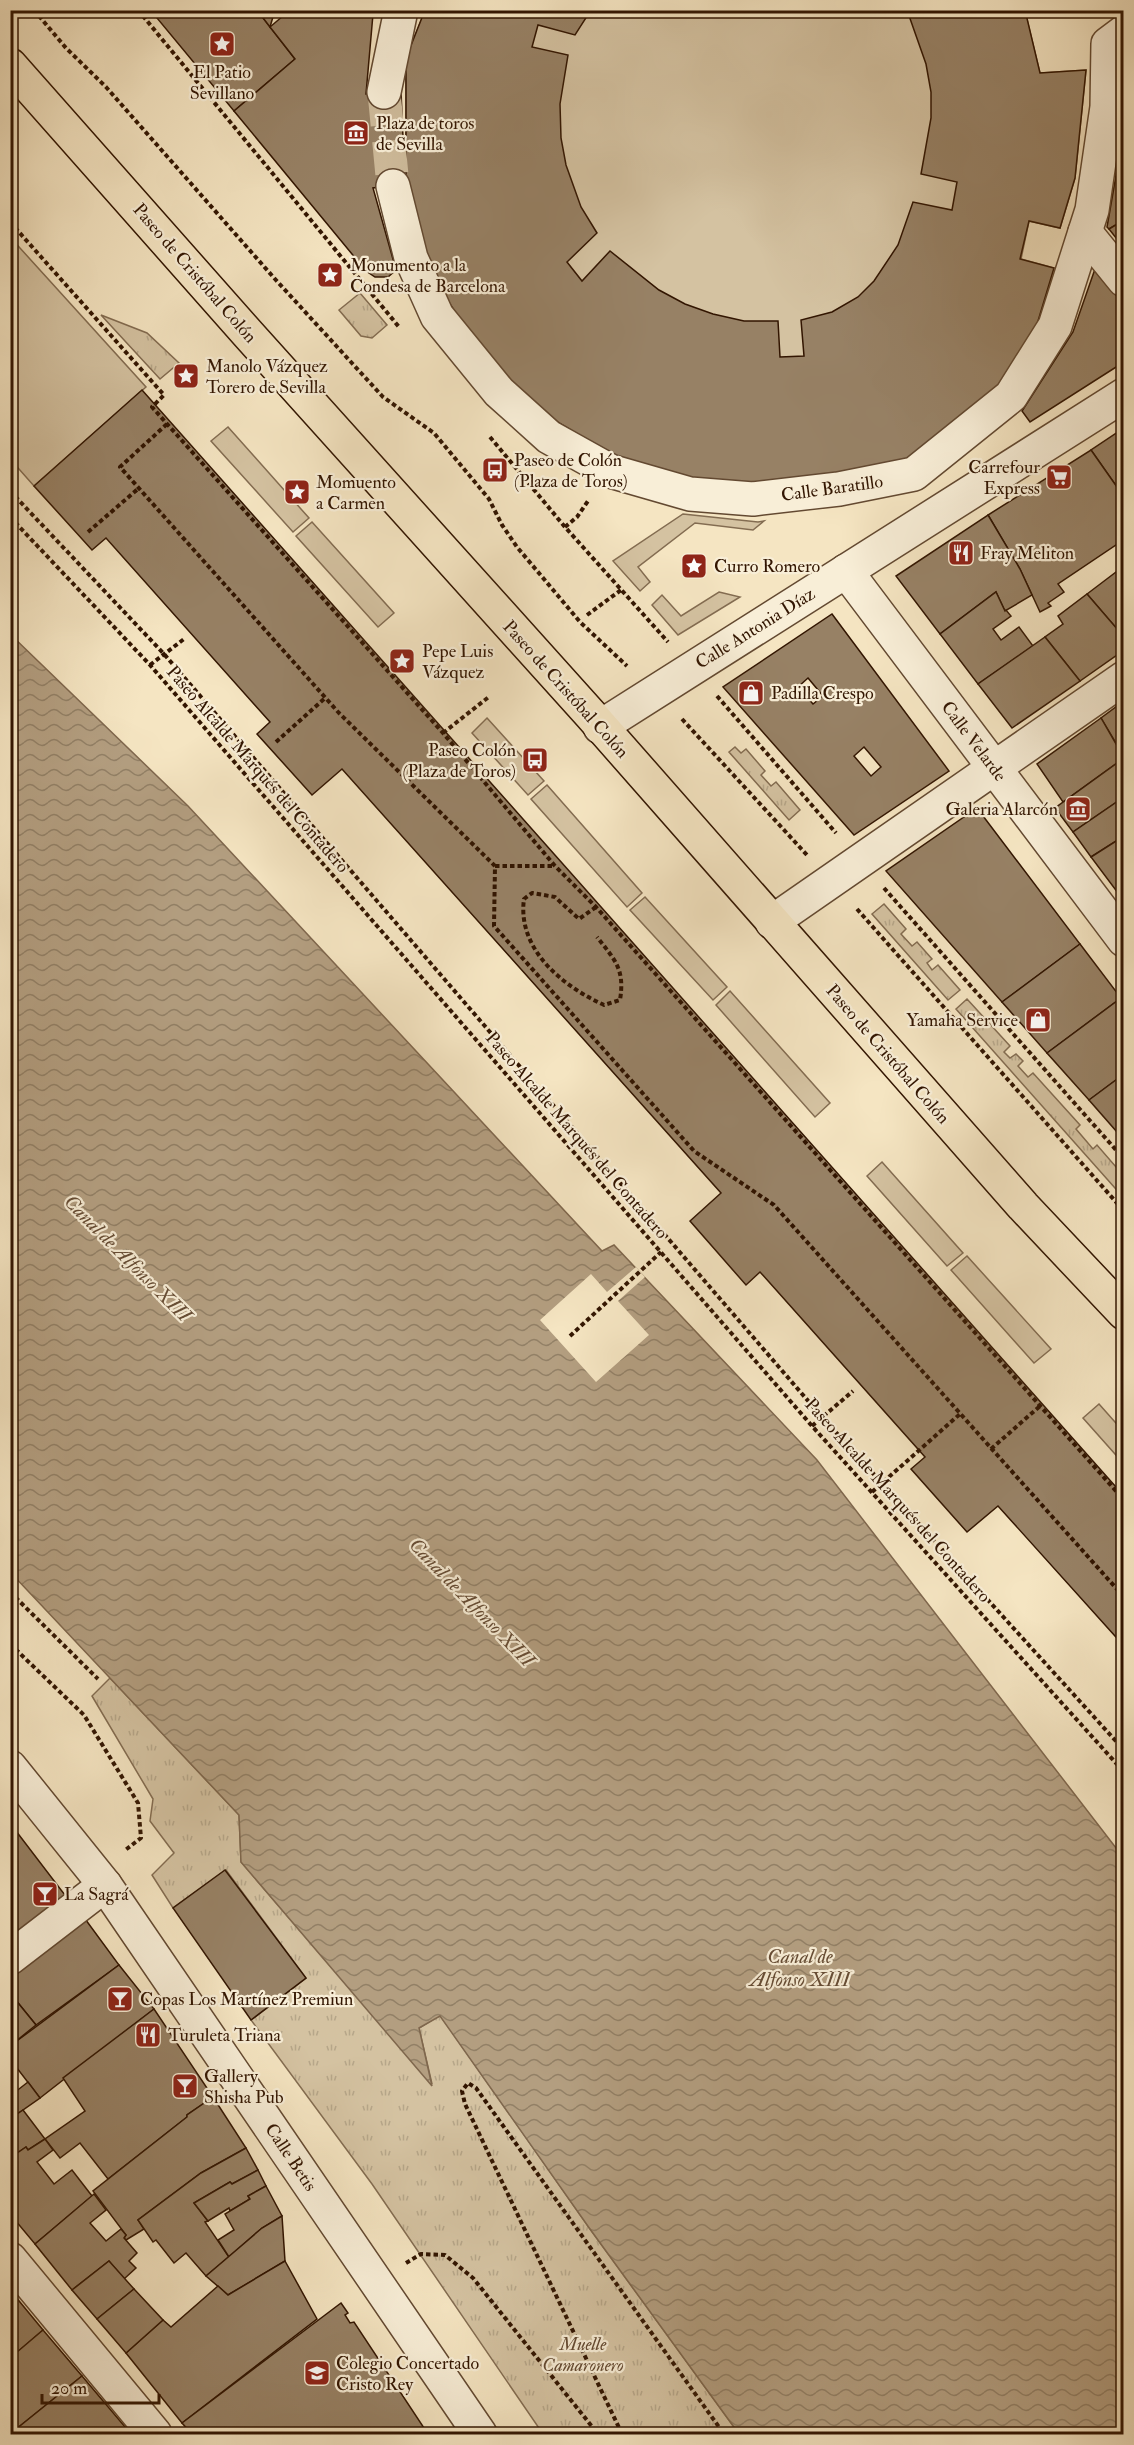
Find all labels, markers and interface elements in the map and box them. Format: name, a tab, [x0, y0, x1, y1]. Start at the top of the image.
place icon: El Patio Sevillano	[207, 29, 237, 59]
place label: El Patio Sevillano	[190, 61, 255, 105]
place label: Plaza de toros de Sevilla	[376, 112, 475, 156]
museum icon: Plaza de toros de Sevilla	[341, 118, 371, 148]
street label: Paseo de Cristóbal Colón	[128, 199, 262, 348]
place label: Monumento a la Condesa de Barcelona	[350, 254, 506, 298]
place icon: Monumento a la Condesa de Barcelona	[315, 260, 345, 290]
place label: Manolo Vázquez Torero de Sevilla	[206, 355, 328, 399]
place icon: Manolo Vázquez Torero de Sevilla	[171, 361, 201, 391]
place label: Paseo de Colón (Plaza de Toros)	[514, 449, 628, 493]
bus stop icon: Paseo de Colón (Plaza de Toros)	[480, 455, 510, 485]
place label: Carrefour Express	[968, 456, 1040, 500]
supermarket icon: Carrefour Express	[1044, 462, 1074, 492]
street label: Calle Baratillo	[780, 470, 885, 507]
place label: Momuento a Carmen	[316, 471, 396, 515]
place icon: Momuento a Carmen	[282, 477, 312, 507]
restaurant icon: Fray Meliton	[946, 538, 976, 568]
place label: Fray Meliton	[980, 542, 1074, 565]
place icon: Curro Romero	[679, 551, 709, 581]
place label: Curro Romero	[714, 555, 821, 578]
street label: Calle Antonia Díaz	[691, 582, 820, 674]
street label: Paseo de Cristóbal Colón	[498, 616, 634, 763]
place label: Pepe Luis Vázquez	[422, 640, 493, 684]
place icon: Pepe Luis Vázquez	[387, 646, 417, 676]
street label: Paseo Alcalde Marqués del Contadero	[161, 661, 354, 878]
shop icon: Padilla Crespo	[736, 678, 766, 708]
place label: Padilla Crespo	[771, 682, 874, 705]
street label: Calle Velarde	[936, 697, 1012, 786]
place label: Paseo Colón (Plaza de Toros)	[402, 739, 516, 783]
bus stop icon: Paseo Colón (Plaza de Toros)	[520, 745, 550, 775]
museum icon: Galeria Alarcón	[1063, 794, 1093, 824]
place label: Galeria Alarcón	[945, 798, 1058, 821]
street label: Paseo de Cristóbal Colón	[821, 980, 955, 1129]
shop icon: Yamaha Service	[1023, 1005, 1053, 1035]
place label: Yamaha Service	[906, 1009, 1018, 1032]
street label: Paseo Alcalde Marqués del Contadero	[480, 1027, 673, 1244]
water label: Canal de Alfonso XIII	[59, 1189, 199, 1329]
street label: Paseo Alcalde Marqués del Contadero	[800, 1393, 996, 1608]
water label: Canal de Alfonso XIII	[404, 1533, 542, 1674]
bar icon: La Sagrá	[30, 1879, 60, 1909]
place label: La Sagrá	[64, 1883, 129, 1906]
water label: Canal de Alfonso XIII	[748, 1944, 853, 1992]
bar icon: Copas Los Martínez Premiun	[105, 1984, 135, 2014]
place label: Copas Los Martínez Premiun	[140, 1988, 353, 2011]
restaurant icon: Turuleta Triana	[133, 2020, 163, 2050]
place label: Turuleta Triana	[168, 2024, 282, 2047]
place label: Gallery Shisha Pub	[204, 2065, 284, 2109]
bar icon: Gallery Shisha Pub	[170, 2071, 200, 2101]
street label: Calle Betis	[259, 2119, 322, 2196]
park label: Muelle Camaronero	[542, 2333, 624, 2377]
place label: Colegio Concertado Cristo Rey	[336, 2352, 479, 2396]
school or university icon: Colegio Concertado Cristo Rey	[302, 2358, 332, 2388]
scale bar	[42, 2367, 159, 2405]
text: 20 m	[51, 2377, 87, 2400]

